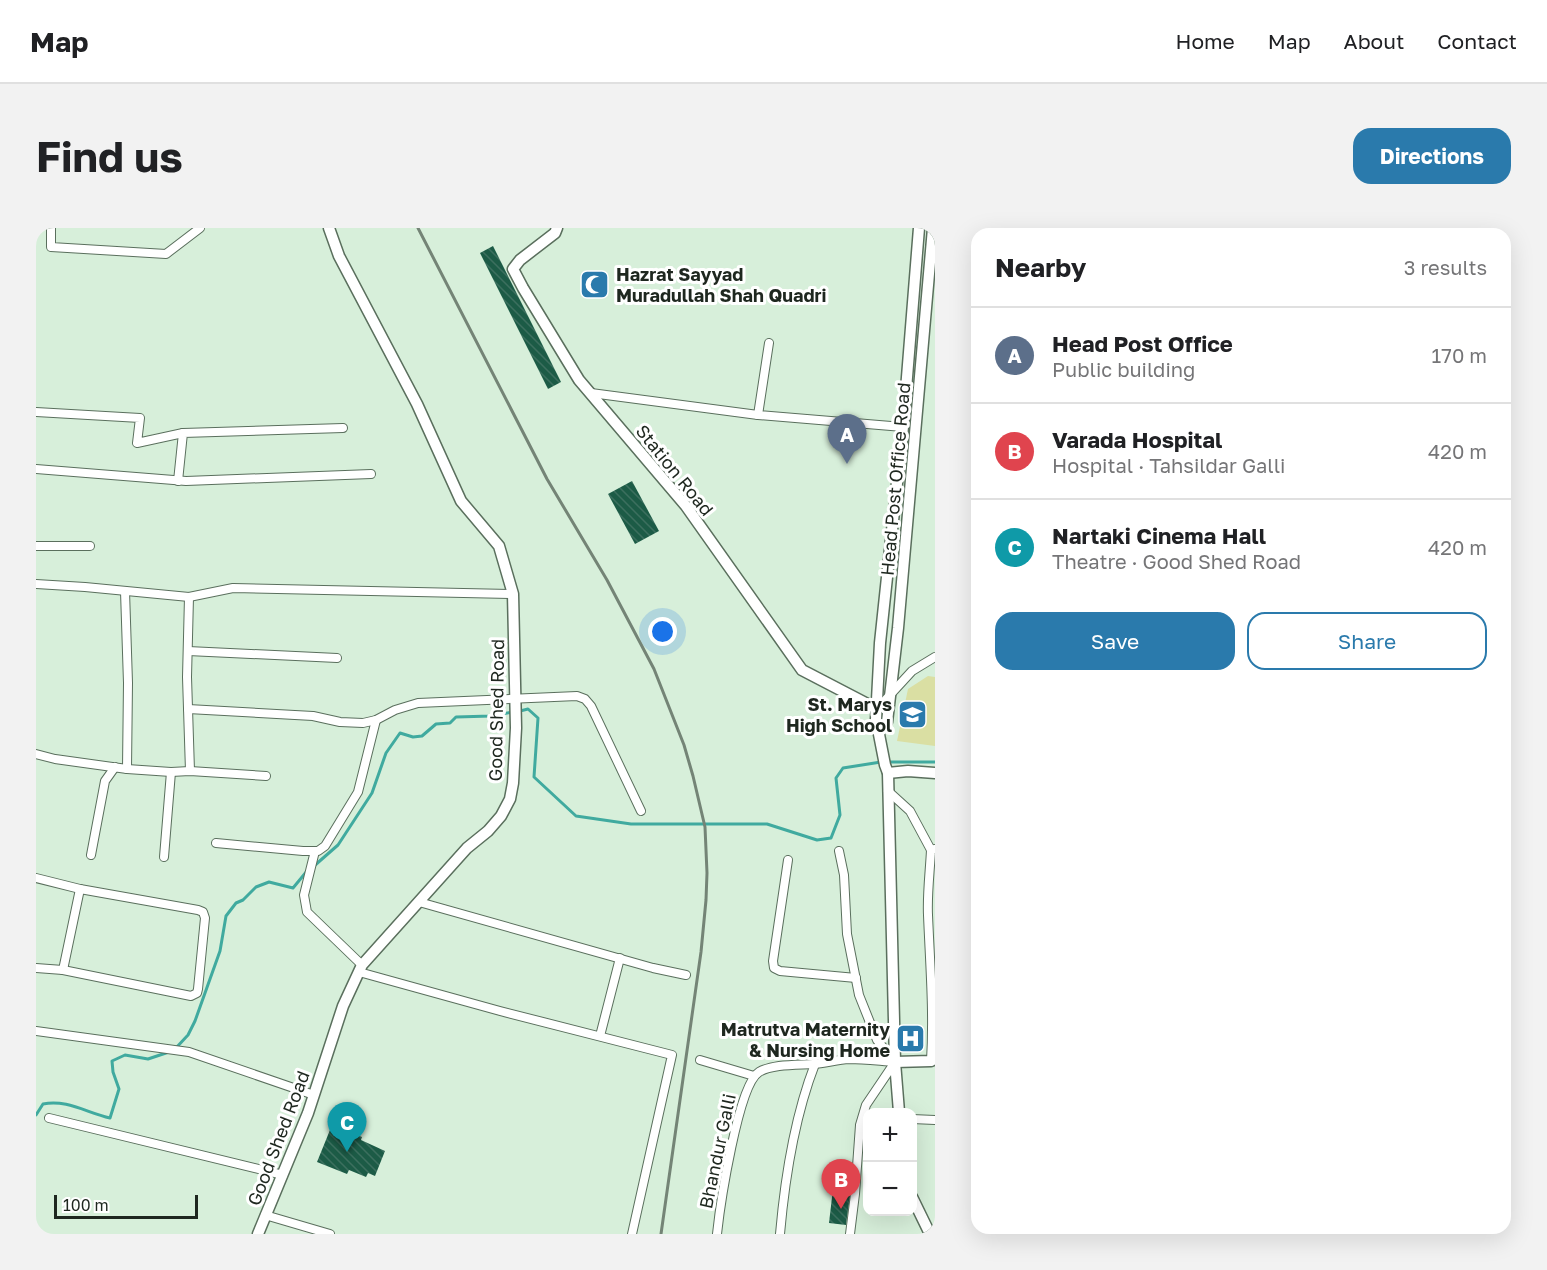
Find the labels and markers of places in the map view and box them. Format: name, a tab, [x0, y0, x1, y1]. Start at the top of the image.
place label: Hazrat Sayyad Muradullah Shah Quadri	[616, 263, 826, 306]
mosque icon: Hazrat Sayyad Muradullah Shah Quadri	[579, 268, 611, 300]
pin: A	[828, 414, 866, 464]
place label: St. Marys High School	[786, 693, 892, 736]
school or university icon: St. Marys High School	[897, 698, 929, 730]
place label: Matrutva Maternity & Nursing Home	[721, 1018, 890, 1061]
hospital icon: Matrutva Maternity & Nursing Home	[895, 1023, 927, 1055]
pin: C	[328, 1102, 366, 1152]
pin: B	[822, 1160, 860, 1209]

